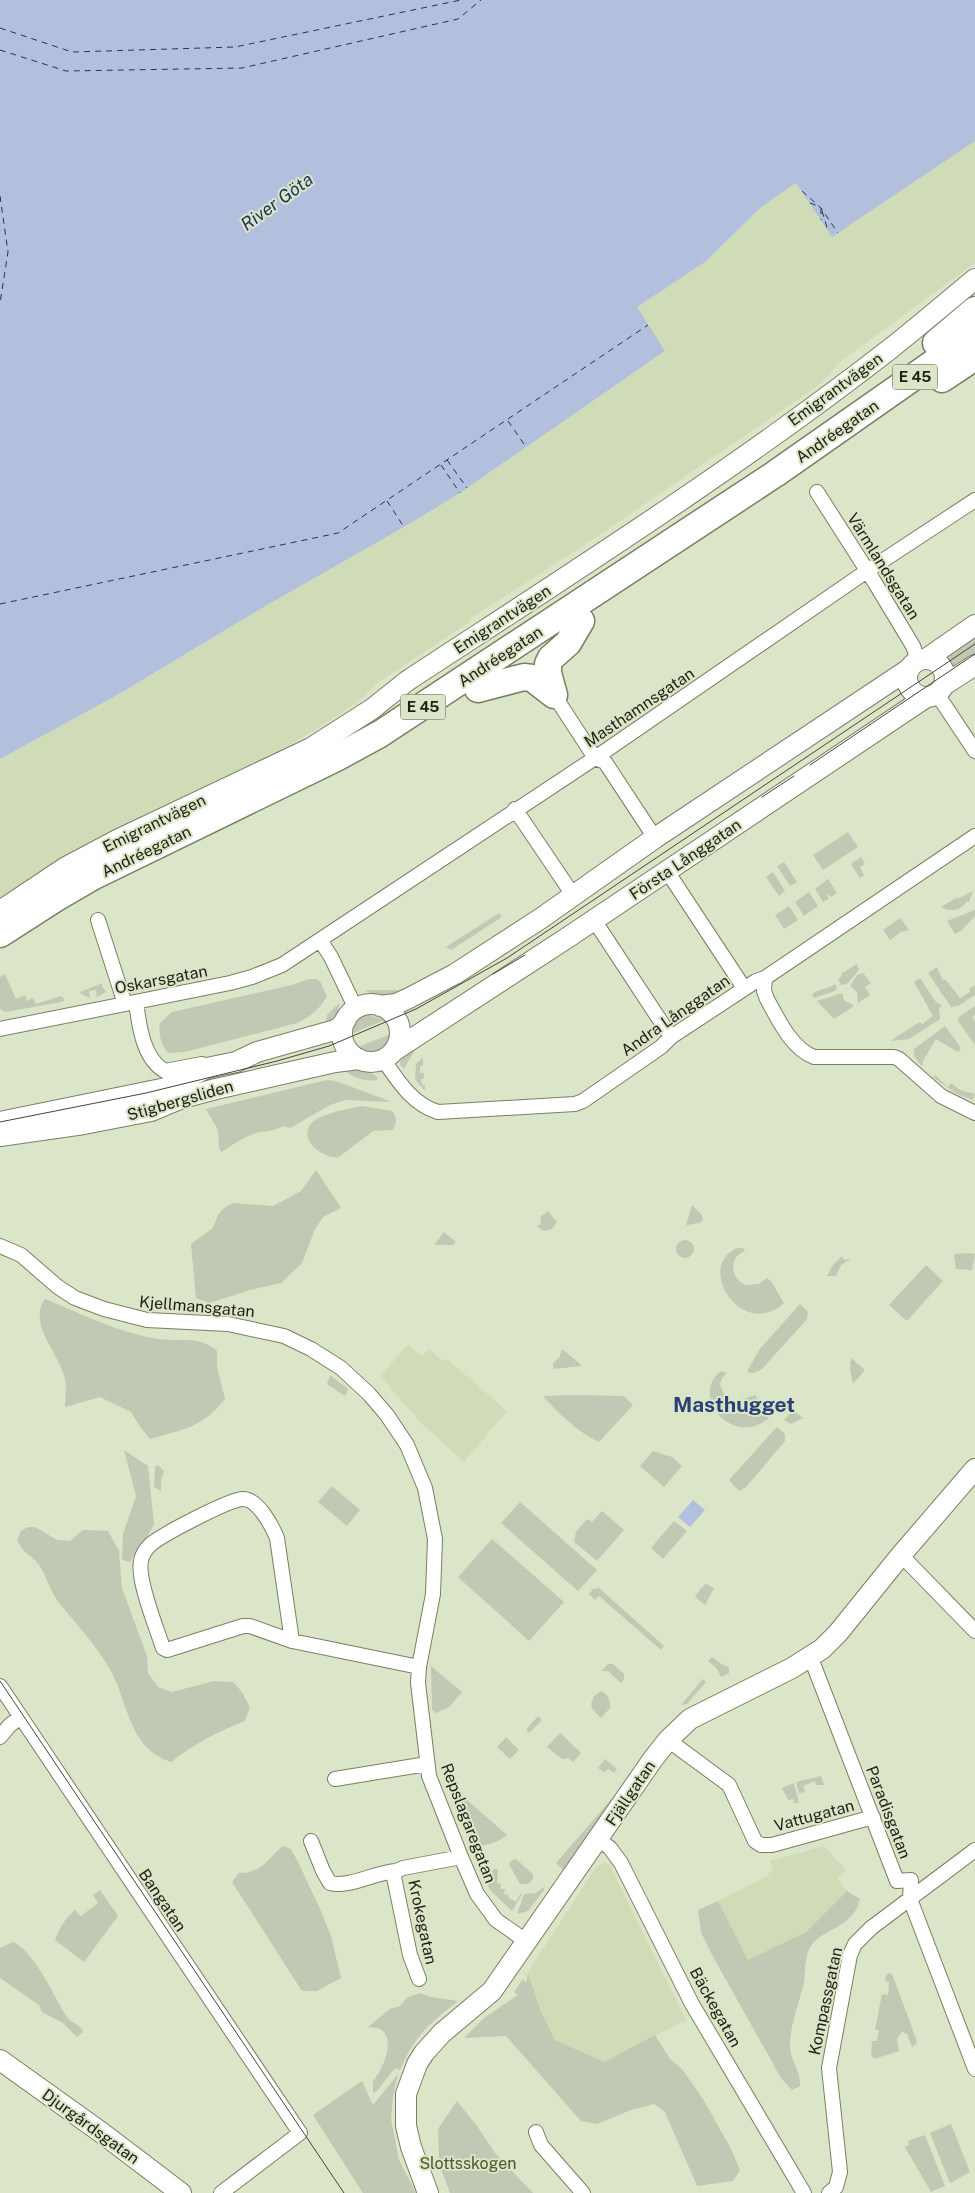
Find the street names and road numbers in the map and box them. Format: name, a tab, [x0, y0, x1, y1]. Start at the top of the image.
street label: Emigrantvägen	[784, 349, 886, 430]
road number: E 45	[892, 364, 938, 390]
street label: Andréegatan	[792, 396, 882, 467]
street label: Värmlandsgatan	[843, 510, 924, 623]
street label: Emigrantvägen	[450, 581, 554, 658]
street label: Andréegatan	[454, 622, 546, 691]
street label: Masthamnsgatan	[581, 664, 698, 751]
road number: E 45	[400, 694, 446, 720]
street label: Emigrantvägen	[100, 790, 209, 857]
street label: Första Långgatan	[626, 815, 745, 904]
street label: Andréegatan	[98, 822, 194, 881]
street label: Oskarsgatan	[113, 961, 209, 998]
street label: Andra Långgatan	[617, 971, 733, 1060]
street label: Stigbergsliden	[125, 1076, 235, 1125]
street label: Kjellmansgatan	[138, 1292, 256, 1321]
street label: Fjällgatan	[602, 1757, 659, 1830]
street label: Repslagaregatan	[437, 1760, 500, 1886]
street label: Paradisgatan	[862, 1763, 915, 1861]
street label: Vattugatan	[772, 1796, 856, 1835]
street label: Bangatan	[135, 1865, 190, 1935]
street label: Krokegatan	[404, 1878, 441, 1966]
street label: Kompassgatan	[805, 1945, 846, 2057]
street label: Bäckegatan	[686, 1964, 745, 2050]
street label: Djurgårdsgatan	[38, 2085, 143, 2168]

